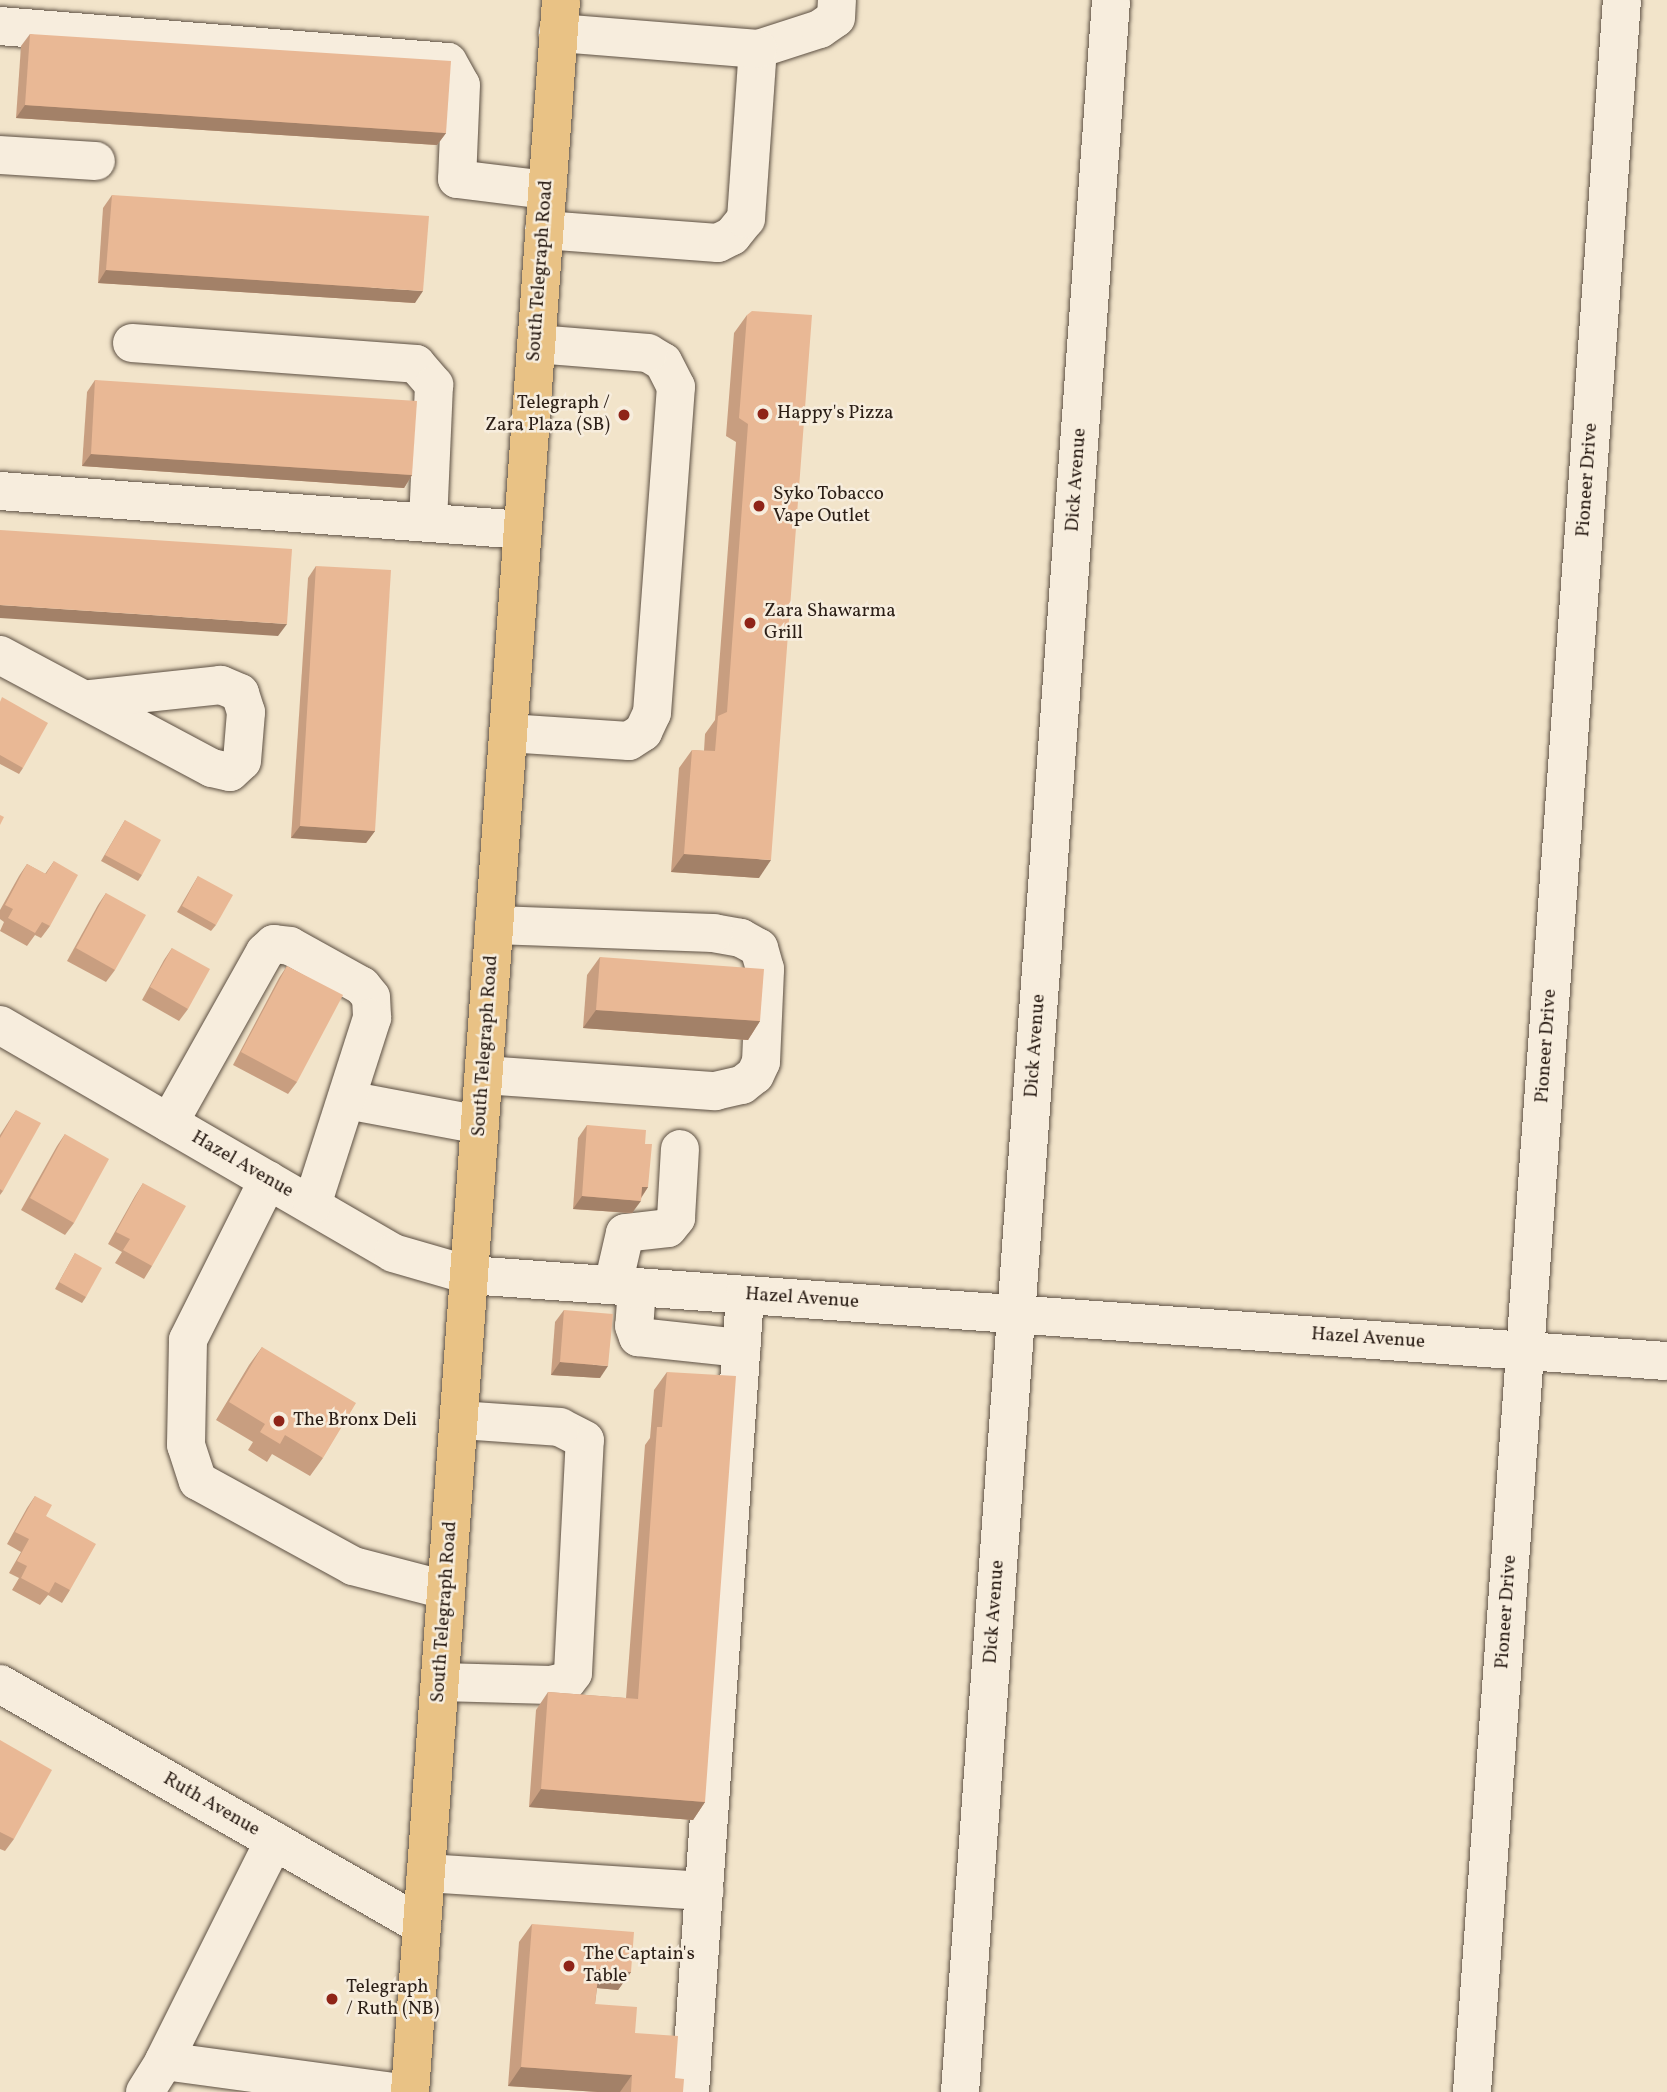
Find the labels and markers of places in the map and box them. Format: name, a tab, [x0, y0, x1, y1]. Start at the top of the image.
place label: Telegraph / Zara Plaza (SB)	[485, 393, 610, 437]
place label: Happy's Pizza	[777, 403, 894, 425]
marker: Happy's Pizza	[755, 406, 771, 422]
marker: Telegraph / Zara Plaza (SB)	[616, 407, 632, 423]
place label: Syko Tobacco Vape Outlet	[773, 484, 884, 528]
marker: Syko Tobacco Vape Outlet	[751, 498, 767, 514]
place label: Zara Shawarma Grill	[764, 601, 896, 645]
marker: Zara Shawarma Grill	[742, 615, 758, 631]
place label: The Bronx Deli	[293, 1410, 417, 1432]
marker: The Bronx Deli	[271, 1413, 287, 1429]
place label: The Captain's Table	[583, 1944, 695, 1988]
marker: The Captain's Table	[561, 1958, 577, 1974]
place label: Telegraph / Ruth (NB)	[346, 1977, 439, 2021]
marker: Telegraph / Ruth (NB)	[324, 1991, 340, 2007]

